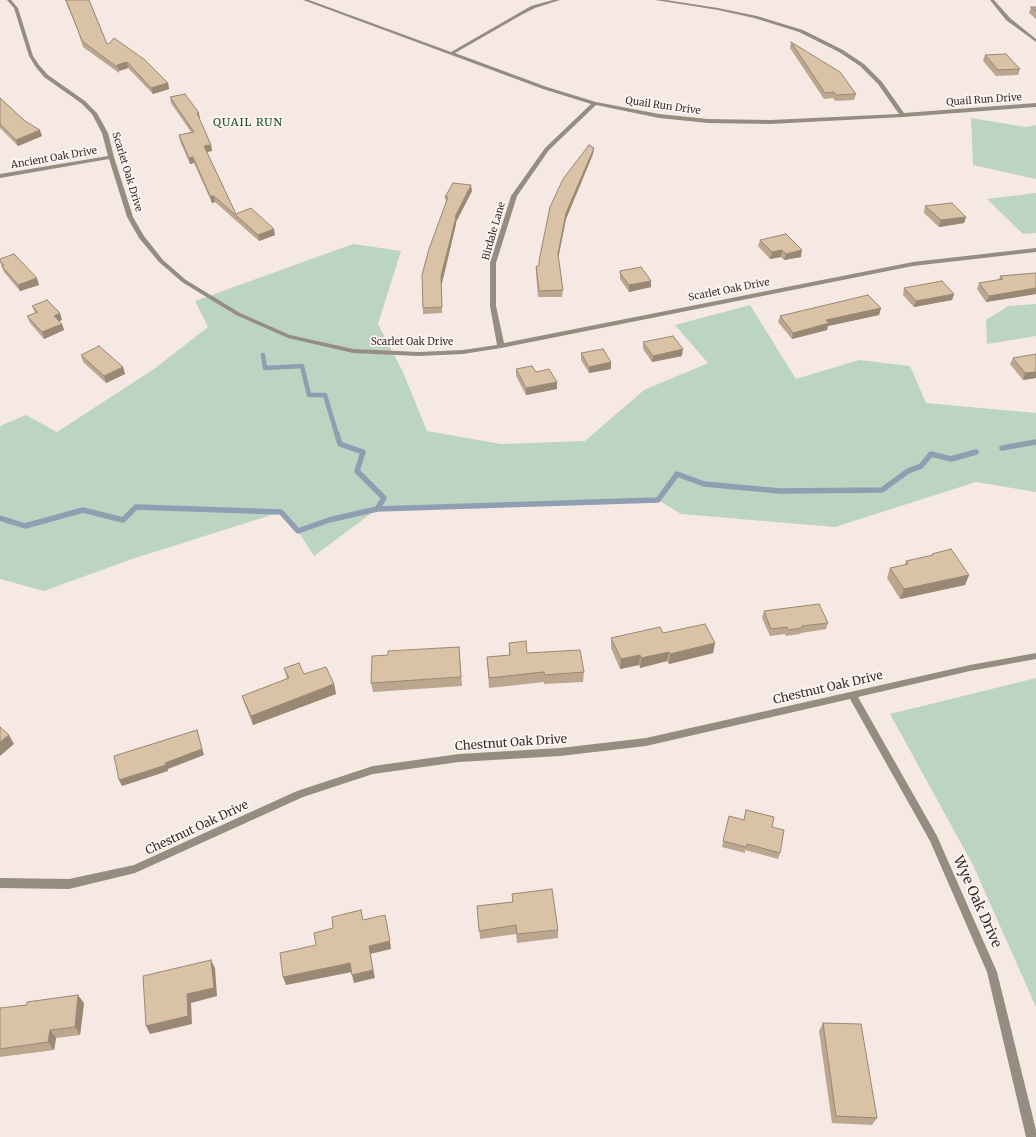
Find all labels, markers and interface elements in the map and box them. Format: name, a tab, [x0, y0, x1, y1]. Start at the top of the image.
street label: Quail Run Drive	[946, 91, 1022, 109]
street label: Quail Run Drive	[625, 95, 701, 117]
district label: QUAIL RUN	[213, 116, 283, 130]
street label: Scarlet Oak Drive	[109, 131, 145, 213]
street label: Ancient Oak Drive	[10, 145, 98, 171]
street label: Birdale Lane	[480, 200, 508, 262]
street label: Scarlet Oak Drive	[687, 276, 771, 304]
street label: Scarlet Oak Drive	[371, 336, 453, 348]
street label: Chestnut Oak Drive	[772, 668, 884, 708]
street label: Chestnut Oak Drive	[455, 732, 567, 754]
street label: Chestnut Oak Drive	[143, 798, 251, 858]
street label: Wye Oak Drive	[949, 854, 1005, 950]

